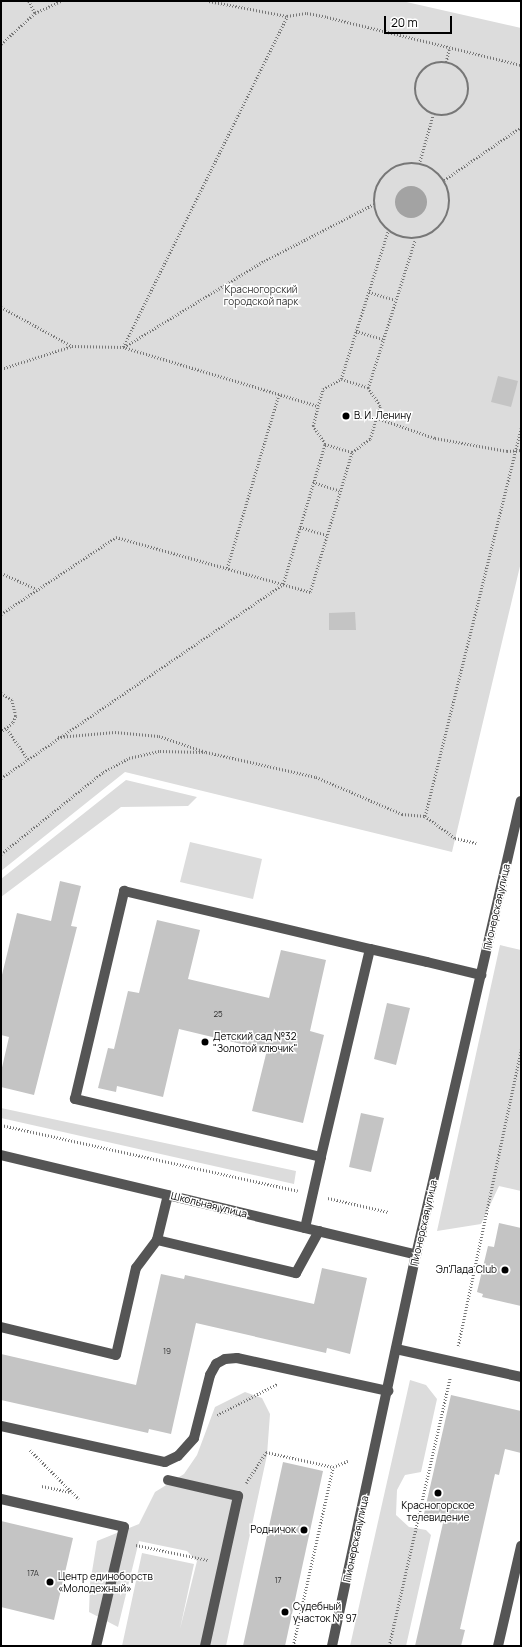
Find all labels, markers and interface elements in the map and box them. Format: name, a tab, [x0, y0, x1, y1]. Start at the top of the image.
scale bar	[386, 8, 454, 34]
text: 20 m	[391, 14, 418, 31]
park label: Красногорский городской парк	[224, 283, 298, 306]
place label: В. И. Ленину	[354, 410, 411, 422]
marker: В. И. Ленину	[341, 411, 351, 421]
street label: Пионерская улица	[481, 863, 513, 951]
house number: 25	[213, 1009, 223, 1019]
place label: Детский сад №32 "Золотой ключик"	[213, 1030, 297, 1054]
marker: Детский сад №32 "Золотой ключик"	[200, 1037, 210, 1047]
street label: Пионерская улица	[408, 1179, 440, 1267]
street label: Школьная улица	[170, 1190, 248, 1220]
place label: Эл'Лада Club	[436, 1264, 497, 1276]
marker: Эл'Лада Club	[500, 1265, 510, 1275]
house number: 19	[163, 1346, 171, 1356]
marker: Красногорское телевидение	[433, 1488, 443, 1498]
street label: Пионерская улица	[341, 1495, 371, 1583]
place label: Красногорское телевидение	[401, 1499, 475, 1522]
place label: Родничок	[250, 1524, 296, 1536]
marker: Родничок	[299, 1525, 309, 1535]
house number: 17А	[27, 1568, 39, 1578]
place label: Центр единоборств «Молодежный»	[58, 1570, 153, 1594]
house number: 17	[274, 1575, 282, 1585]
marker: Центр единоборств «Молодежный»	[45, 1577, 55, 1587]
place label: Судебный участок № 97	[293, 1600, 357, 1624]
marker: Судебный участок № 97	[280, 1607, 290, 1617]

